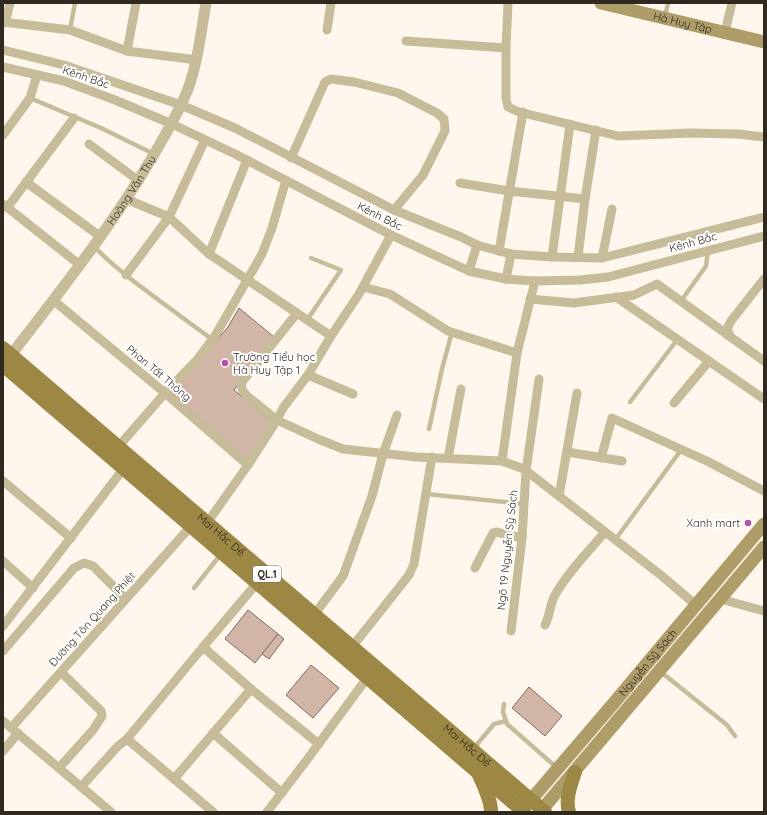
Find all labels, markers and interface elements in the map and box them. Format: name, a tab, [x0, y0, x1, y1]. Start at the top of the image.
street label: Hà Huy Tập	[652, 9, 714, 36]
street label: Kênh Bắc	[61, 62, 112, 92]
street label: Hoàng Văn Thụ	[104, 153, 159, 228]
street label: Kênh Bắc	[355, 199, 405, 233]
street label: Kênh Bắc	[668, 229, 719, 255]
street label: Phan Tất Thông	[124, 342, 194, 404]
place label: Trường Tiểu học Hà Huy Tập 1	[233, 350, 316, 377]
marker: Trường Tiểu học Hà Huy Tập 1	[220, 358, 230, 368]
street label: Ngõ 19 Nguyễn Sỹ Sách	[494, 489, 520, 611]
street label: Mai Hắc Đế	[194, 510, 248, 559]
place label: Xanh mart	[686, 516, 740, 530]
marker: Xanh mart	[743, 518, 753, 528]
road number: QL.1	[253, 566, 281, 582]
street label: Đường Tôn Quang Phiệt	[46, 569, 138, 669]
street label: Nguyễn Sỹ Sách	[616, 626, 680, 699]
street label: Mai Hắc Đế	[440, 721, 494, 770]

